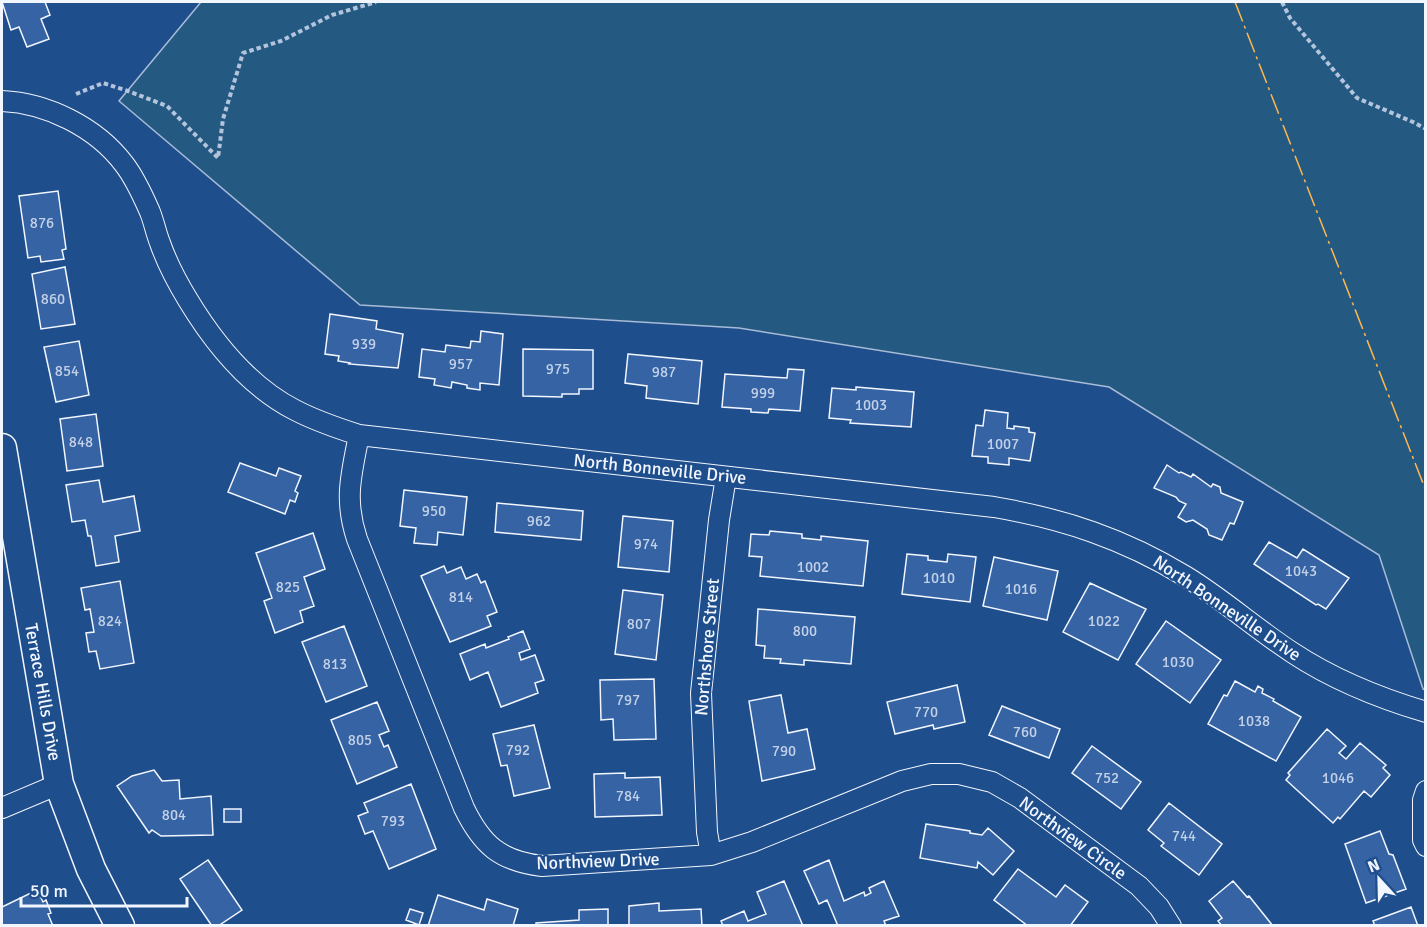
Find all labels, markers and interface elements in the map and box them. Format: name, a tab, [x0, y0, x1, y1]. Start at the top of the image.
house number: 876	[30, 214, 54, 232]
house number: 860	[41, 290, 65, 308]
house number: 939	[352, 335, 376, 353]
house number: 957	[449, 355, 473, 373]
house number: 975	[546, 360, 570, 378]
house number: 854	[55, 362, 79, 380]
house number: 987	[652, 363, 676, 381]
house number: 999	[751, 384, 775, 402]
house number: 1003	[855, 396, 887, 414]
house number: 848	[69, 433, 93, 451]
house number: 1007	[987, 435, 1019, 453]
street label: North Bonneville Drive	[573, 449, 747, 489]
house number: 950	[422, 502, 446, 520]
house number: 962	[527, 512, 551, 530]
house number: 974	[634, 535, 658, 553]
street label: North Bonneville Drive	[1149, 550, 1305, 666]
house number: 1002	[797, 558, 829, 576]
house number: 1043	[1285, 562, 1317, 580]
house number: 1010	[923, 569, 955, 587]
street label: Northshore Street	[690, 577, 724, 717]
house number: 825	[276, 578, 300, 596]
house number: 1016	[1005, 580, 1037, 598]
house number: 814	[449, 588, 473, 606]
house number: 824	[98, 612, 122, 630]
house number: 1022	[1088, 612, 1120, 630]
house number: 807	[627, 615, 651, 633]
street label: Terrace Hills Drive	[20, 621, 66, 763]
house number: 800	[793, 622, 817, 640]
house number: 1030	[1162, 653, 1194, 671]
house number: 813	[323, 655, 347, 673]
house number: 797	[616, 691, 640, 709]
house number: 770	[914, 703, 938, 721]
house number: 1038	[1238, 712, 1270, 730]
house number: 760	[1013, 723, 1037, 741]
house number: 805	[348, 731, 372, 749]
house number: 792	[506, 741, 530, 759]
house number: 790	[772, 742, 796, 760]
house number: 752	[1095, 769, 1119, 787]
house number: 1046	[1322, 769, 1354, 787]
house number: 784	[616, 787, 640, 805]
street label: Northview Circle	[1015, 792, 1131, 884]
house number: 804	[162, 806, 186, 824]
house number: 793	[381, 812, 405, 830]
house number: 744	[1172, 827, 1196, 845]
street label: Northview Drive	[536, 848, 660, 874]
north arrow	[1349, 849, 1409, 909]
text: N	[1365, 855, 1383, 877]
scale bar	[21, 870, 188, 908]
text: 50 m	[30, 880, 68, 902]

